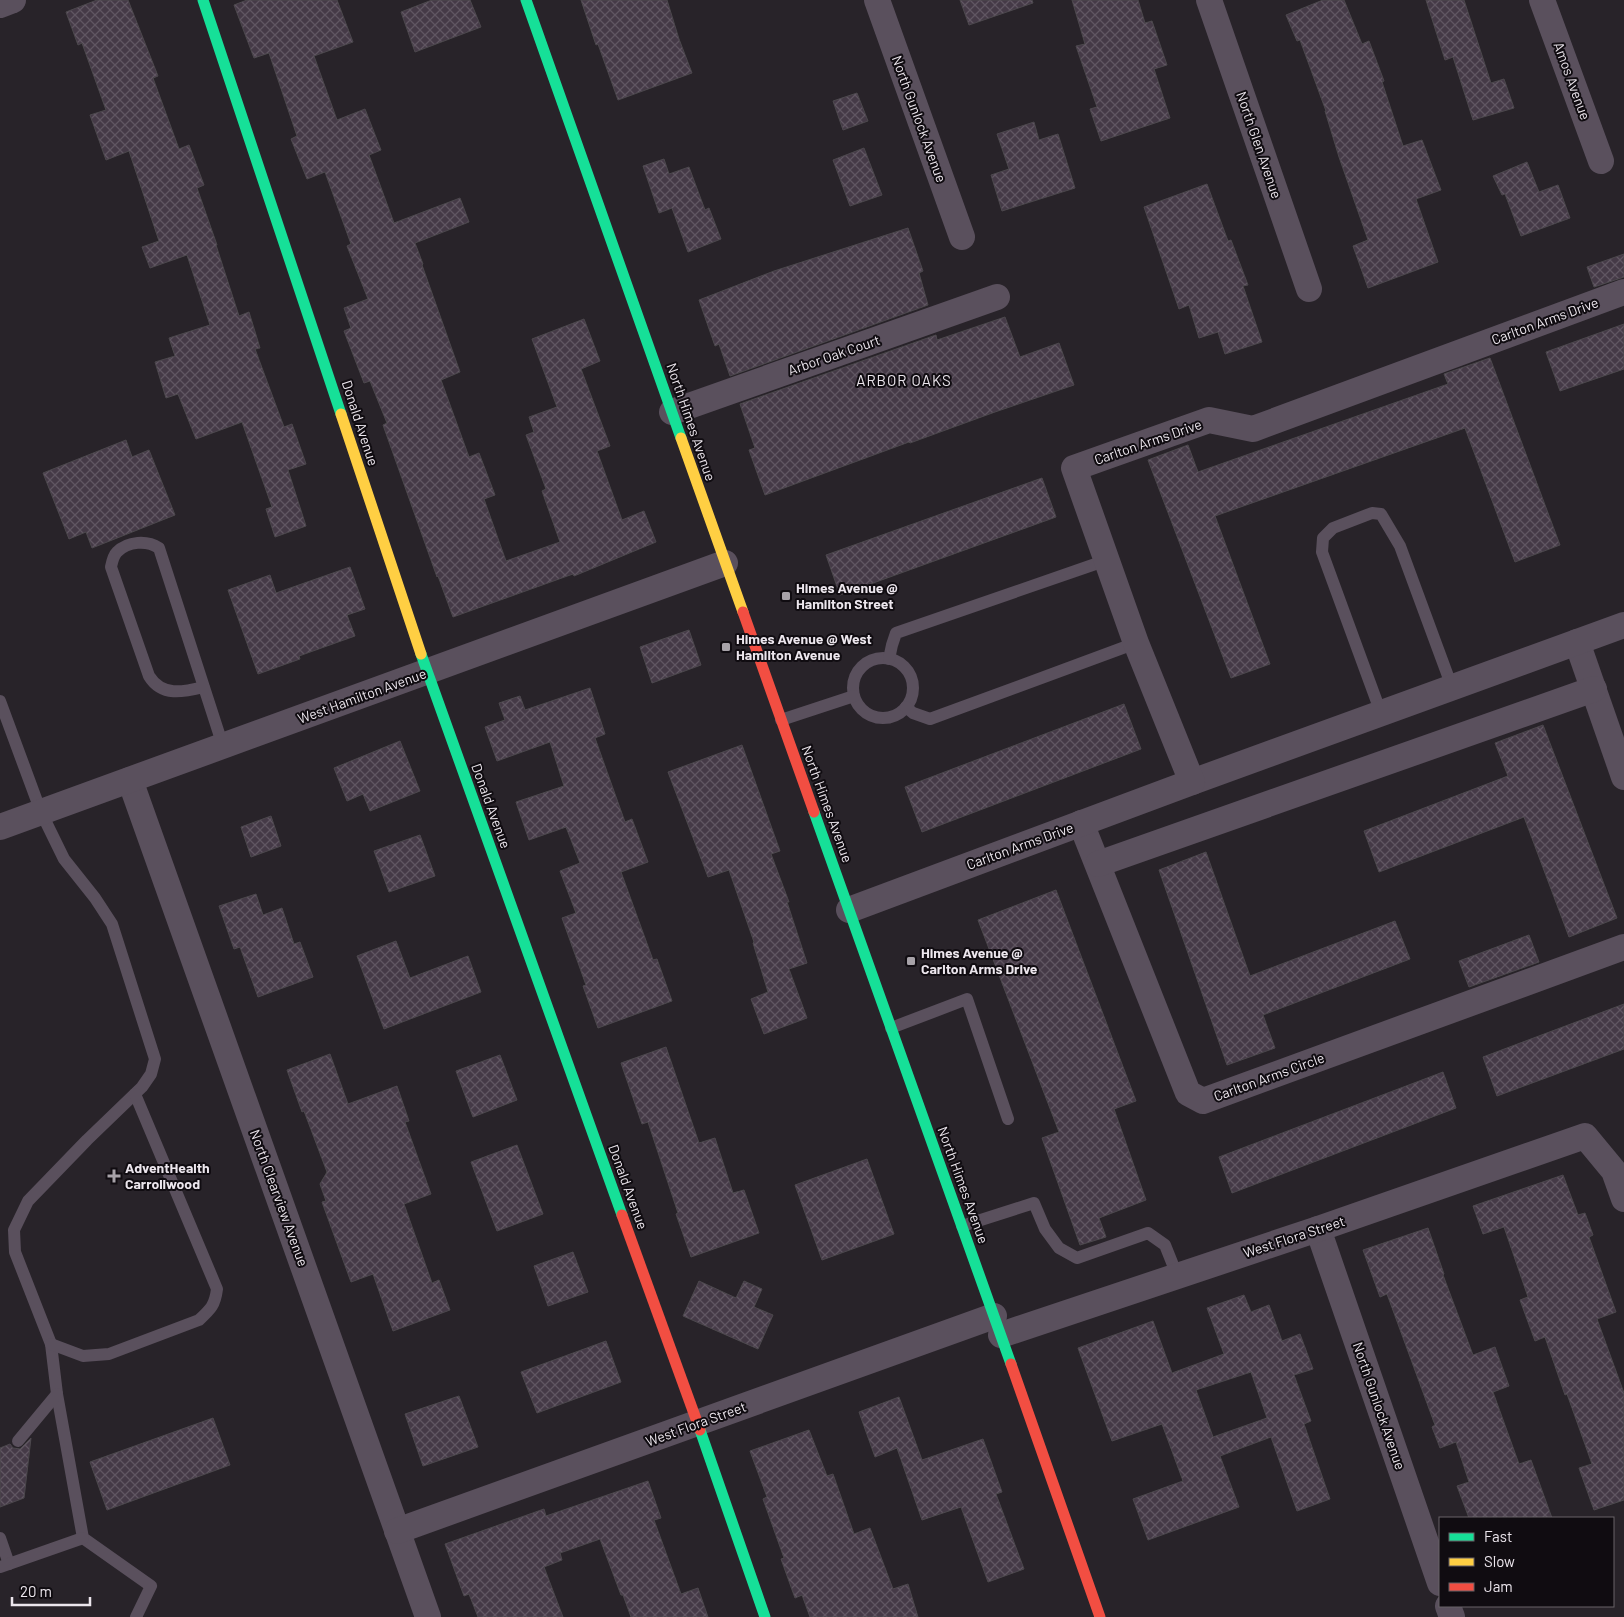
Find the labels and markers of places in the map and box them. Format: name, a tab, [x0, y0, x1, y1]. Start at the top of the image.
place label: Himes Avenue @ Hamilton Street	[796, 579, 898, 612]
marker: Himes Avenue @ Hamilton Street	[780, 590, 792, 602]
place label: Himes Avenue @ West Hamilton Avenue	[736, 630, 872, 663]
marker: Himes Avenue @ West Hamilton Avenue	[720, 641, 732, 653]
place label: Himes Avenue @ Carlton Arms Drive	[921, 944, 1038, 977]
marker: Himes Avenue @ Carlton Arms Drive	[905, 955, 917, 967]
place label: AdventHealth Carrollwood	[125, 1159, 210, 1192]
marker: AdventHealth Carrollwood	[107, 1169, 121, 1183]

